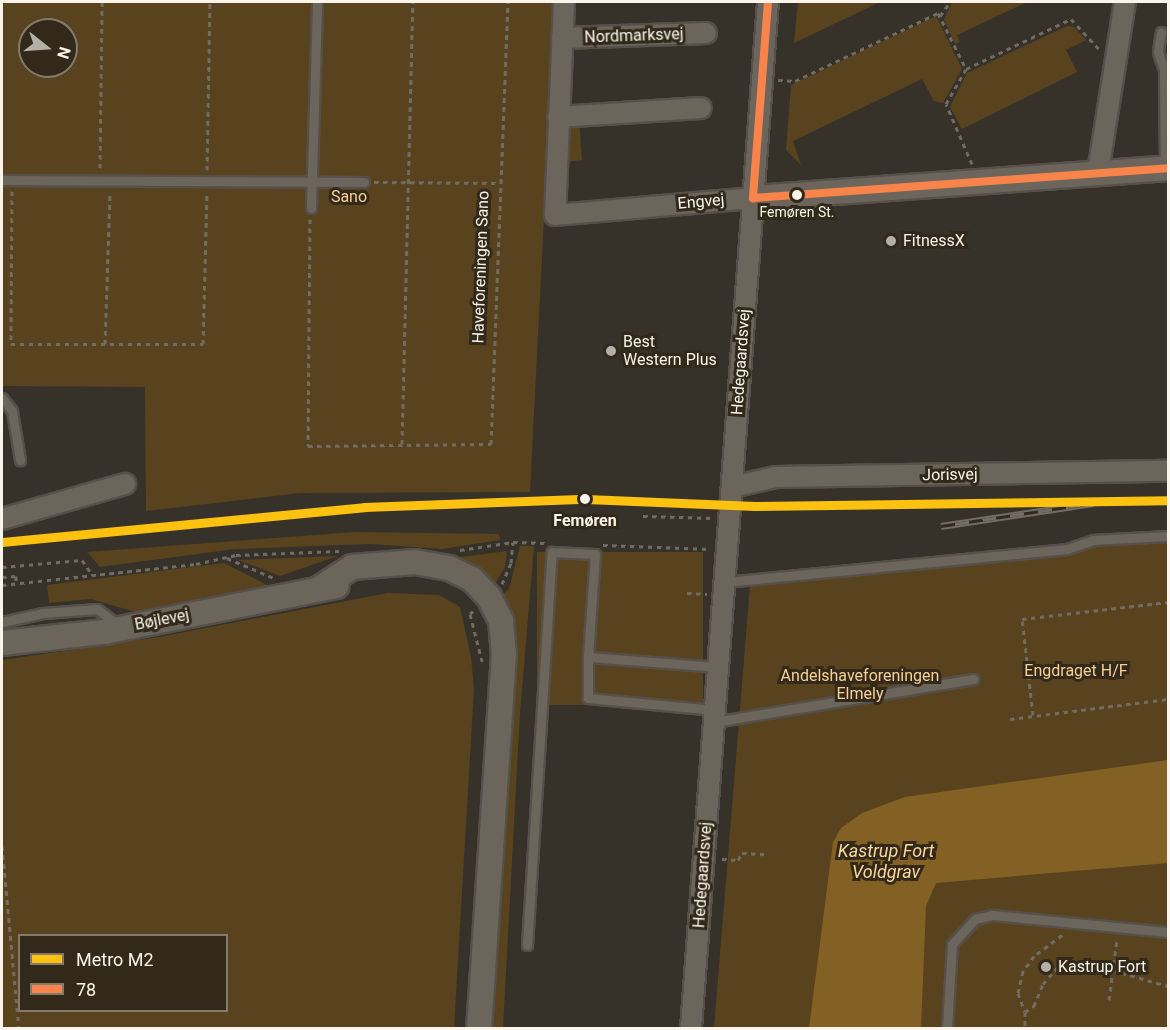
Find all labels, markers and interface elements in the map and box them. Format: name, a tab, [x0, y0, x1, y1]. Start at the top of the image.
north arrow	[18, 18, 78, 78]
street label: Nordmarksvej	[584, 25, 684, 47]
text: N	[53, 45, 75, 61]
park label: Sano	[331, 187, 367, 207]
marker: Femøren St.	[791, 189, 803, 201]
street label: Haveforeningen Sano	[469, 190, 493, 344]
street label: Engvej	[677, 190, 725, 214]
place label: Femøren St.	[759, 204, 835, 220]
place label: FitnessX	[903, 231, 965, 251]
marker: FitnessX	[884, 234, 898, 248]
street label: Hedegaardsvej	[728, 308, 754, 416]
place label: Best Western Plus	[623, 332, 717, 370]
marker: Best Western Plus	[604, 344, 618, 358]
street label: Jorisvej	[922, 465, 978, 485]
marker: Femøren	[575, 489, 595, 509]
place label: Femøren	[553, 511, 617, 531]
street label: Bøjlevej	[133, 605, 191, 635]
park label: Engdraget H/F	[1024, 661, 1128, 681]
park label: Andelshaveforeningen Elmely	[781, 666, 939, 704]
street label: Hedegaardsvej	[690, 821, 716, 929]
water label: Kastrup Fort Voldgrav	[838, 841, 934, 884]
legend	[18, 934, 228, 1012]
text: Metro M2	[76, 949, 154, 970]
place label: Kastrup Fort	[1058, 957, 1146, 977]
marker: Kastrup Fort	[1039, 960, 1053, 974]
text: 78	[76, 979, 96, 1000]

